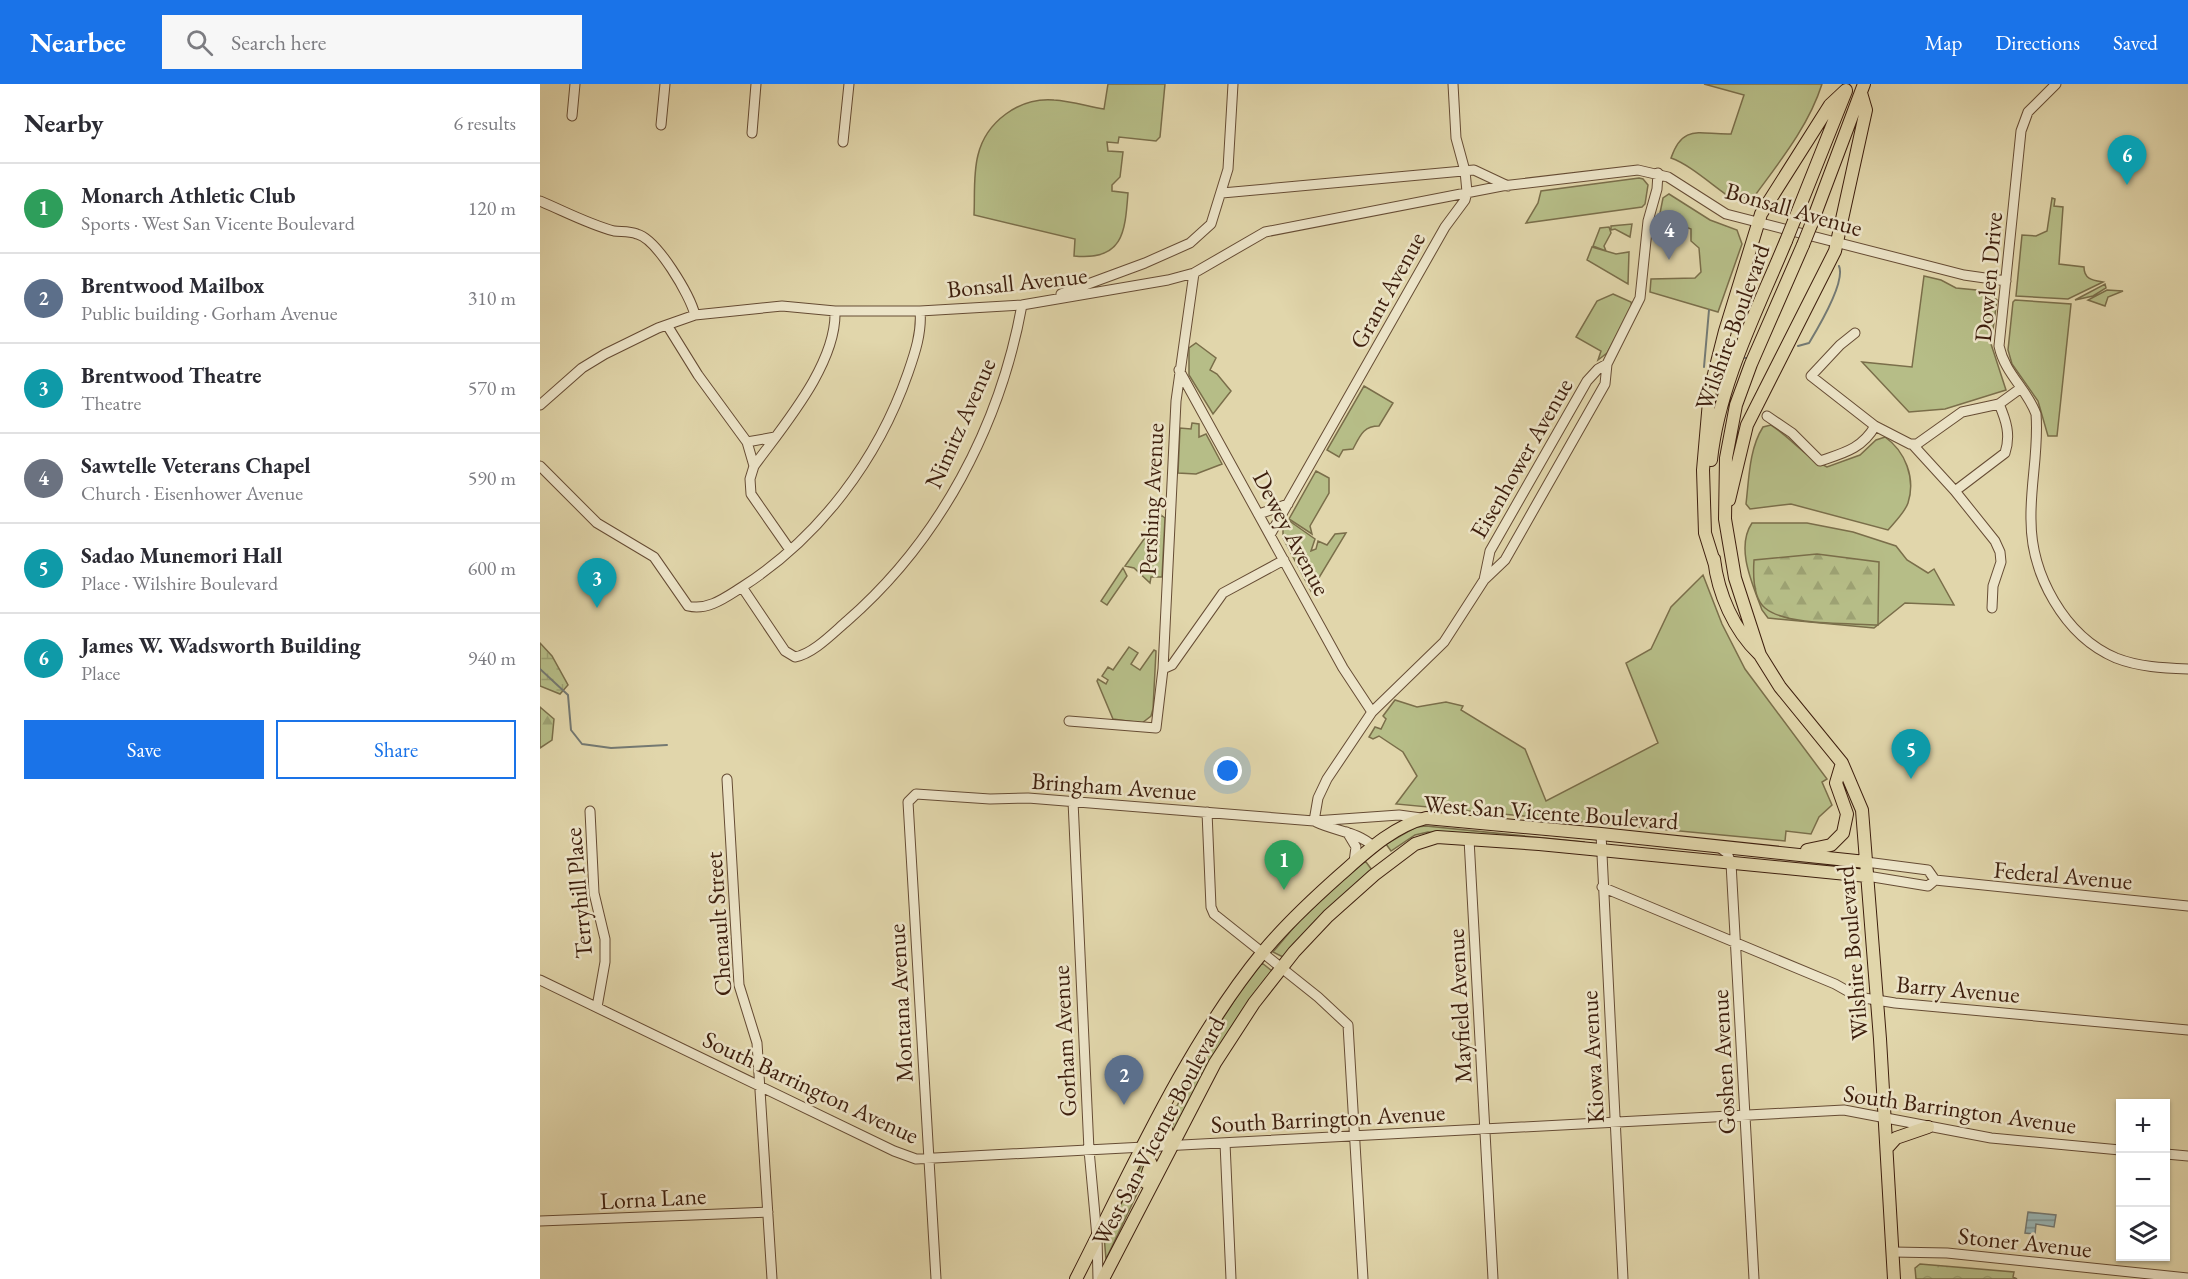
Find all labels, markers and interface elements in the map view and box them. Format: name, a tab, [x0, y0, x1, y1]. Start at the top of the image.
search box	[162, 15, 582, 69]
text: Nearbee	[30, 24, 126, 60]
icon: search	[183, 26, 216, 59]
text: Search here	[231, 28, 326, 57]
text: Map	[1925, 29, 1962, 56]
text: Directions	[1995, 29, 2080, 56]
text: Saved	[2113, 29, 2158, 56]
text: Nearby	[24, 106, 104, 140]
text: 6 results	[453, 110, 516, 136]
pin: 6	[2108, 135, 2146, 185]
street label: Bonsall Avenue	[1722, 175, 1866, 243]
text: Monarch Athletic Club	[81, 181, 295, 210]
text: 1	[38, 195, 49, 221]
text: 120 m	[468, 195, 516, 221]
text: Sports · West San Vicente Boulevard	[81, 210, 355, 236]
pin: 4	[1650, 210, 1688, 260]
street label: Dowlen Drive	[1967, 211, 2009, 343]
street label: Grant Avenue	[1342, 226, 1432, 354]
street label: Wilshire Boulevard	[1688, 239, 1777, 414]
street label: Bonsall Avenue	[945, 259, 1089, 305]
text: Brentwood Mailbox	[81, 271, 264, 300]
text: 2	[38, 285, 49, 311]
text: 310 m	[468, 285, 516, 311]
text: Public building · Gorham Avenue	[81, 300, 338, 326]
street label: Nimitz Avenue	[917, 353, 1003, 493]
text: Brentwood Theatre	[81, 361, 261, 390]
street label: Eisenhower Avenue	[1463, 372, 1579, 544]
text: 3	[38, 375, 49, 401]
text: 570 m	[468, 375, 516, 401]
text: Theatre	[81, 390, 141, 416]
street label: Pershing Avenue	[1132, 422, 1170, 576]
text: Sawtelle Veterans Chapel	[81, 451, 311, 480]
text: 4	[38, 465, 49, 491]
text: 590 m	[468, 465, 516, 491]
street label: Dewey Avenue	[1246, 465, 1338, 601]
text: Church · Eisenhower Avenue	[81, 480, 303, 506]
text: Sadao Munemori Hall	[81, 541, 282, 570]
text: 5	[38, 555, 49, 581]
text: 600 m	[468, 555, 516, 581]
pin: 3	[578, 558, 616, 608]
text: Place · Wilshire Boulevard	[81, 570, 278, 596]
text: James W. Wadsworth Building	[81, 631, 361, 660]
text: 6	[38, 645, 49, 671]
text: 940 m	[468, 645, 516, 671]
text: Place	[81, 660, 120, 686]
button: Save	[24, 720, 264, 779]
button: Share	[276, 720, 516, 779]
pin: 5	[1892, 730, 1930, 779]
your location	[1213, 756, 1242, 785]
street label: Bringham Avenue	[1030, 765, 1198, 807]
street label: West San Vicente Boulevard	[1423, 788, 1680, 836]
street label: Terryhill Place	[557, 826, 599, 960]
pin: 1	[1264, 840, 1304, 890]
street label: Chenault Street	[697, 850, 739, 997]
street label: Federal Avenue	[1992, 853, 2134, 897]
street label: Wilshire Boulevard	[1829, 864, 1875, 1041]
street label: Montana Avenue	[880, 923, 920, 1083]
street label: Mayfield Avenue	[1439, 928, 1479, 1084]
street label: Gorham Avenue	[1045, 964, 1083, 1118]
street label: Barry Avenue	[1895, 968, 2021, 1010]
street label: Goshen Avenue	[1704, 989, 1742, 1135]
street label: Kiowa Avenue	[1573, 990, 1611, 1124]
street label: West San Vicente Boulevard	[1084, 1010, 1232, 1251]
street label: South Barrington Avenue	[698, 1023, 924, 1151]
pin: 2	[1104, 1056, 1144, 1105]
street label: South Barrington Avenue	[1842, 1077, 2078, 1141]
street label: South Barrington Avenue	[1210, 1096, 1446, 1140]
map controls	[2116, 1099, 2170, 1261]
button: +	[2116, 1099, 2170, 1153]
button: −	[2116, 1153, 2170, 1207]
street label: Lorna Lane	[599, 1180, 707, 1216]
button: layers	[2116, 1207, 2170, 1261]
street label: Stoner Avenue	[1957, 1220, 2093, 1264]

